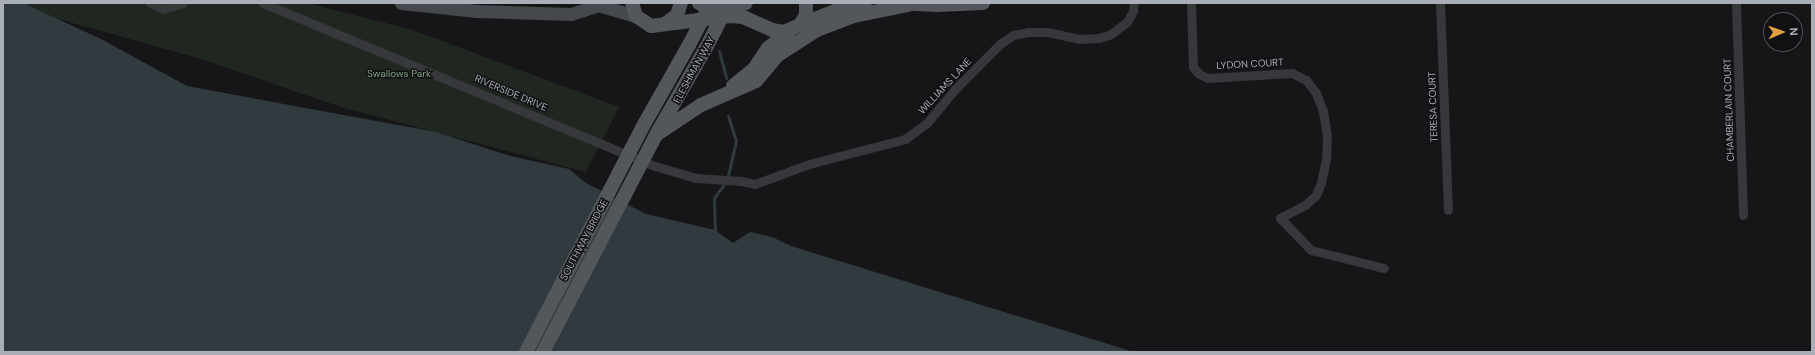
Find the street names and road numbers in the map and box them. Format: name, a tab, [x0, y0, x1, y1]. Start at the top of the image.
street label: FLESHMAN WAY	[671, 35, 717, 105]
street label: WILLIAMS LANE	[916, 55, 974, 117]
street label: LYDON COURT	[1216, 56, 1284, 72]
street label: CHAMBERLAIN COURT	[1721, 58, 1737, 162]
street label: TERESA COURT	[1426, 71, 1440, 143]
street label: RIVERSIDE DRIVE	[473, 72, 549, 114]
street label: SOUTHWAY BRIDGE	[558, 197, 610, 283]

